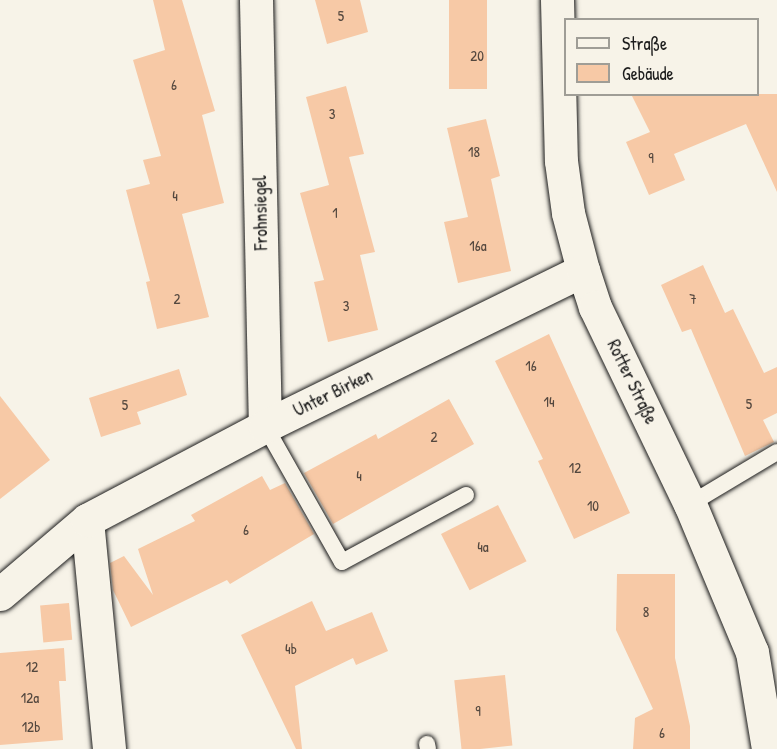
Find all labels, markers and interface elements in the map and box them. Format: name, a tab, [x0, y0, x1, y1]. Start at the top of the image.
house number: 5	[338, 7, 344, 25]
legend	[564, 18, 759, 96]
text: Straße	[622, 31, 667, 56]
house number: 20	[470, 47, 484, 65]
text: Gebäude	[622, 61, 674, 86]
house number: 6	[171, 76, 177, 94]
house number: 3	[329, 105, 335, 123]
house number: 18	[468, 143, 480, 161]
house number: 9	[648, 149, 654, 167]
street label: Frohnsiegel	[250, 175, 272, 251]
house number: 4	[172, 187, 178, 205]
house number: 1	[332, 204, 338, 222]
house number: 16a	[469, 237, 487, 255]
house number: 2	[173, 290, 181, 308]
house number: 7	[689, 290, 697, 308]
house number: 3	[343, 297, 349, 315]
street label: Rotter Straße	[602, 336, 662, 428]
house number: 16	[525, 357, 537, 375]
street label: Unter Birken	[290, 365, 376, 421]
house number: 14	[543, 393, 555, 411]
house number: 5	[746, 395, 752, 413]
house number: 5	[122, 396, 128, 414]
house number: 2	[430, 428, 438, 446]
house number: 12	[569, 459, 581, 477]
house number: 4	[356, 467, 362, 485]
house number: 10	[587, 497, 599, 515]
house number: 6	[243, 521, 249, 539]
house number: 4a	[477, 538, 489, 556]
house number: 8	[643, 603, 649, 621]
house number: 4b	[285, 640, 297, 658]
house number: 12	[26, 658, 38, 676]
house number: 12a	[21, 689, 39, 707]
house number: 9	[475, 702, 481, 720]
house number: 12b	[22, 718, 40, 736]
house number: 6	[659, 724, 665, 742]

